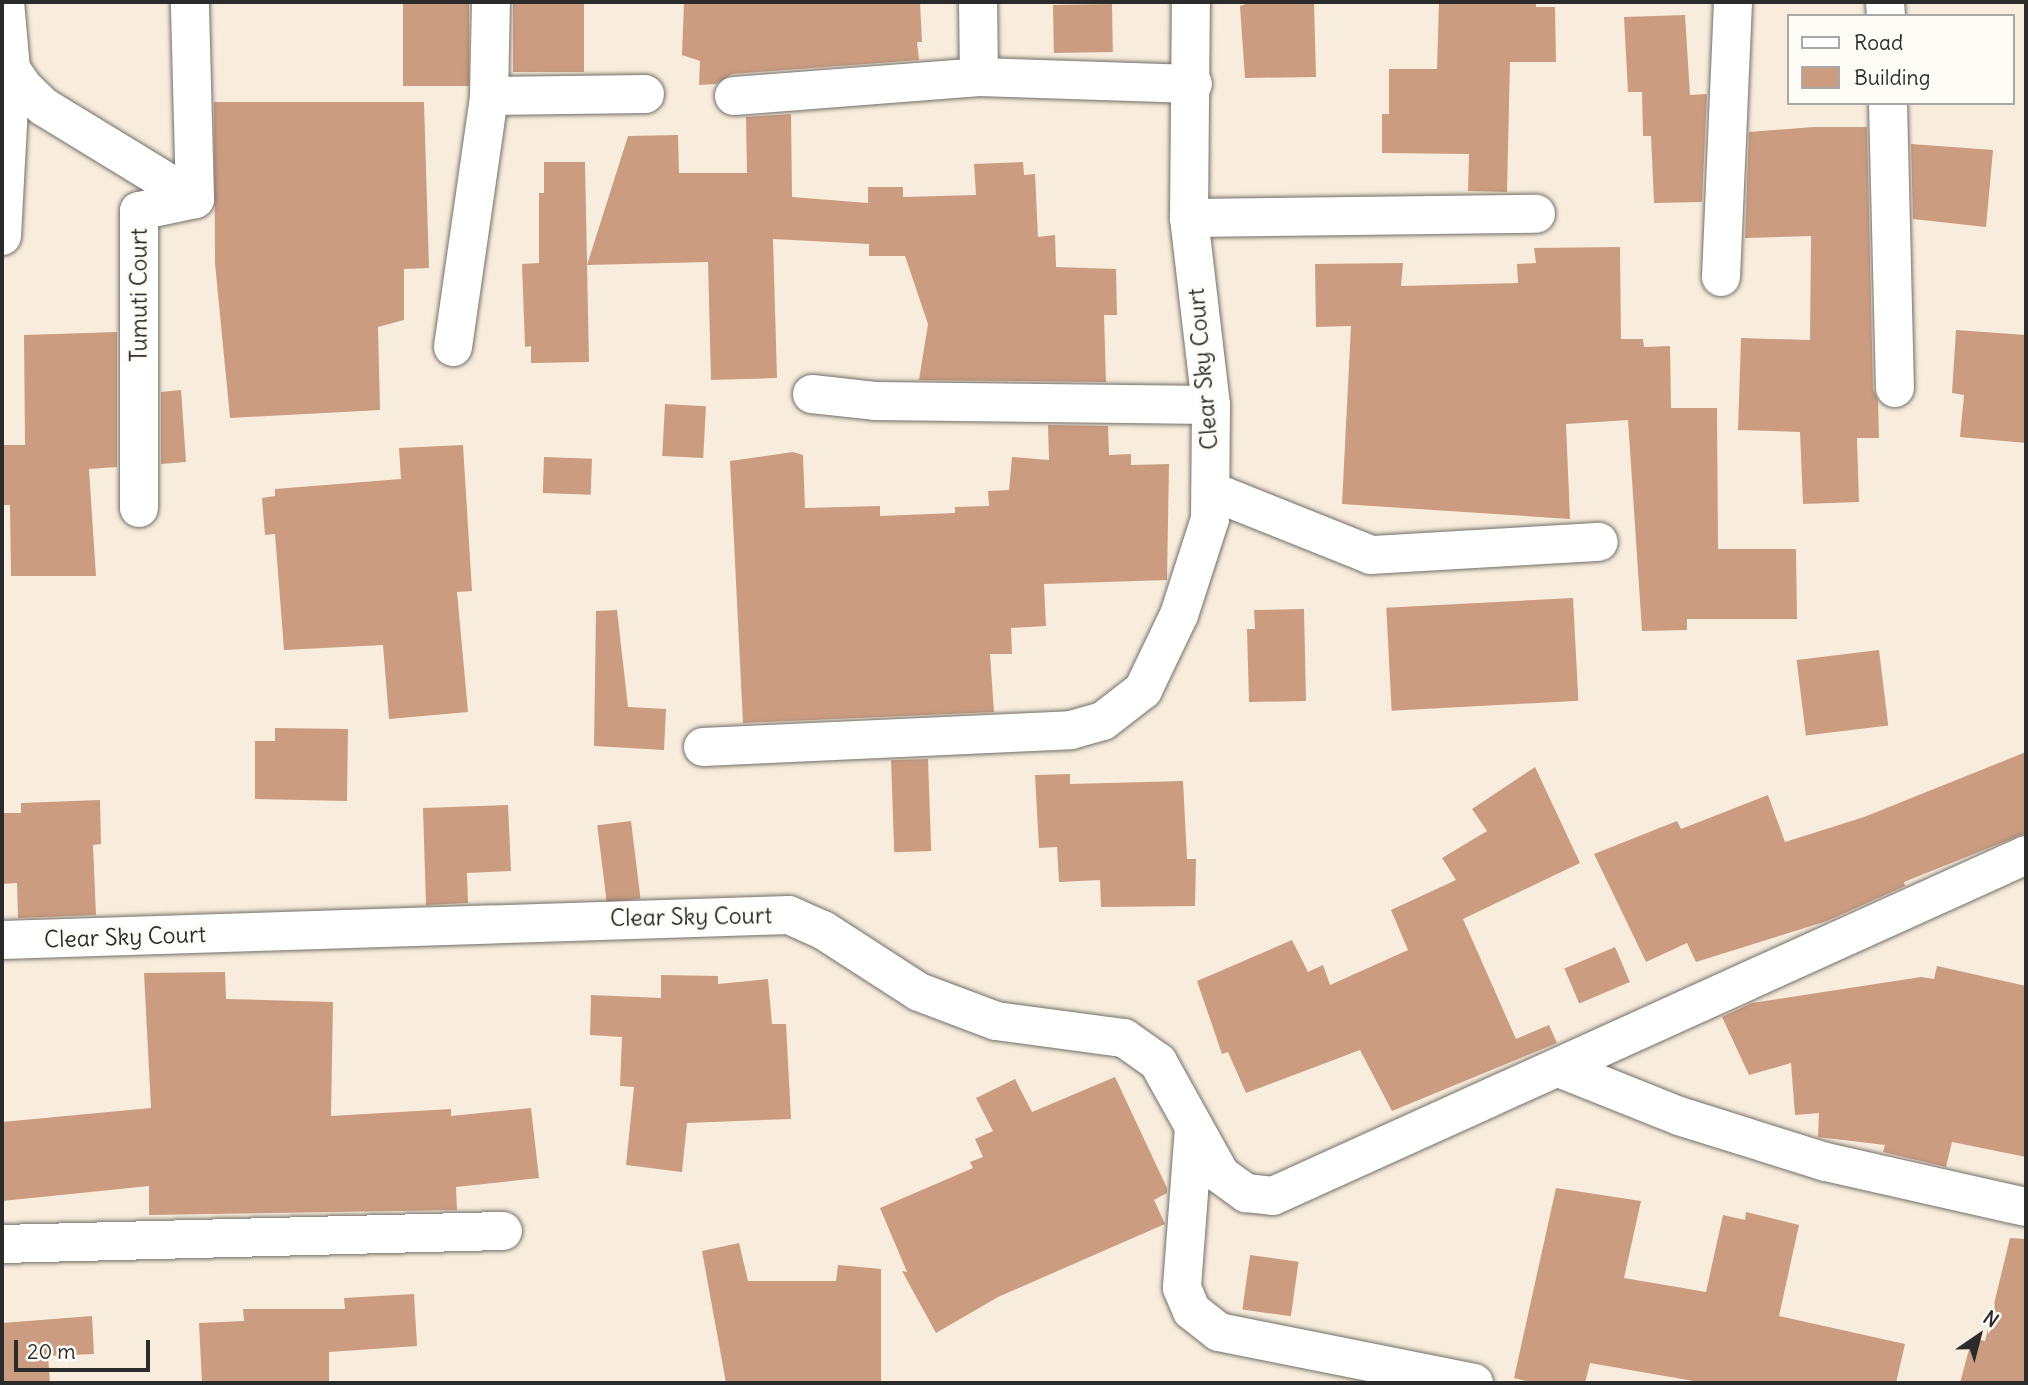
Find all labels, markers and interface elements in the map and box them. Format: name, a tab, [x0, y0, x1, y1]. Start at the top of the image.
legend	[1786, 14, 2014, 105]
text: Road	[1854, 29, 1903, 56]
text: Building	[1854, 64, 1930, 91]
street label: Tumuti Court	[125, 228, 153, 362]
street label: Clear Sky Court	[1182, 287, 1224, 451]
street label: Clear Sky Court	[610, 902, 772, 932]
street label: Clear Sky Court	[44, 920, 206, 954]
north arrow	[1944, 1301, 2014, 1371]
text: N	[1979, 1305, 2003, 1332]
scale bar	[18, 1326, 154, 1370]
text: 20 m	[27, 1338, 76, 1365]

